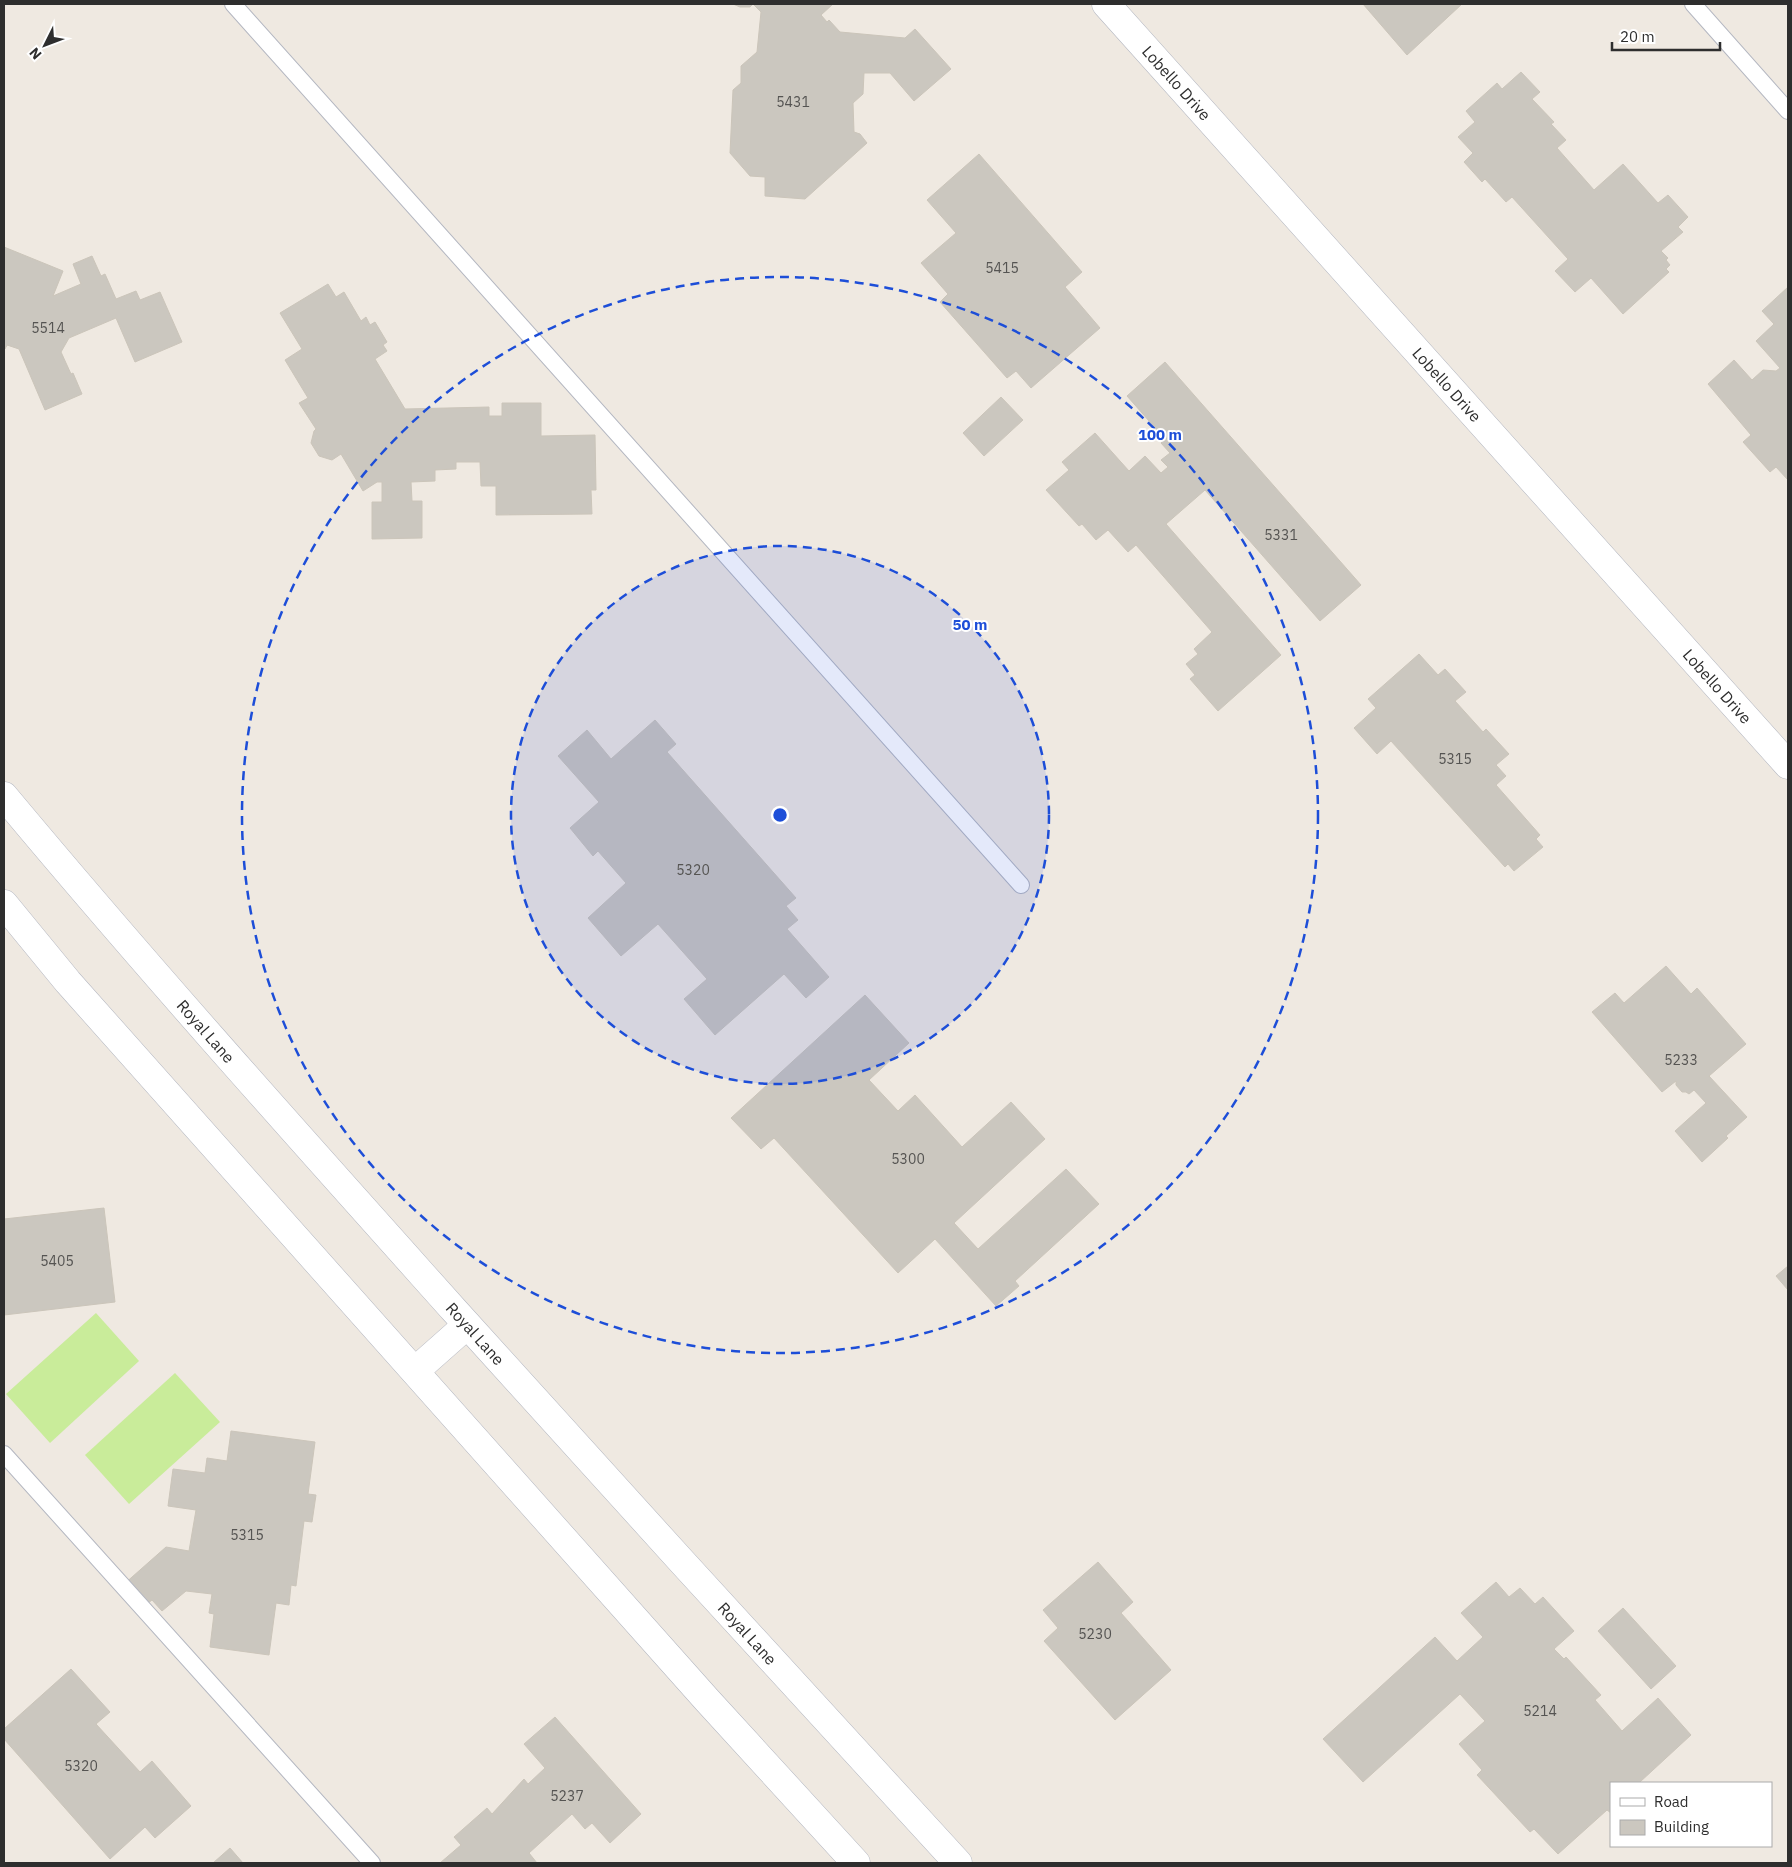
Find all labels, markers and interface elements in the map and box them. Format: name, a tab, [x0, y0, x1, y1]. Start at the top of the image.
north arrow	[20, 20, 70, 70]
scale bar	[1612, 20, 1720, 52]
text: 20 m	[1620, 27, 1655, 46]
street label: Lobello Drive	[1138, 41, 1216, 125]
text: N	[25, 44, 45, 63]
house number: 5431	[776, 93, 810, 111]
house number: 5415	[985, 259, 1019, 277]
house number: 5514	[31, 319, 65, 337]
street label: Lobello Drive	[1408, 343, 1486, 426]
text: 100 m	[1138, 425, 1182, 444]
house number: 5331	[1264, 526, 1298, 544]
text: 50 m	[953, 615, 987, 634]
street label: Lobello Drive	[1679, 645, 1756, 728]
house number: 5315	[1438, 750, 1472, 768]
centre of rings	[771, 806, 789, 824]
house number: 5320	[676, 861, 710, 879]
street label: Royal Lane	[173, 995, 239, 1067]
house number: 5233	[1664, 1051, 1698, 1069]
house number: 5300	[891, 1150, 925, 1168]
house number: 5405	[40, 1252, 74, 1270]
street label: Royal Lane	[442, 1298, 509, 1369]
house number: 5315	[230, 1526, 264, 1544]
street label: Royal Lane	[714, 1598, 781, 1669]
house number: 5230	[1078, 1625, 1112, 1643]
house number: 5214	[1523, 1702, 1557, 1720]
house number: 5320	[64, 1757, 98, 1775]
legend	[1610, 1782, 1772, 1847]
house number: 5237	[550, 1787, 584, 1805]
text: Road	[1654, 1792, 1689, 1811]
text: Building	[1654, 1817, 1709, 1836]

